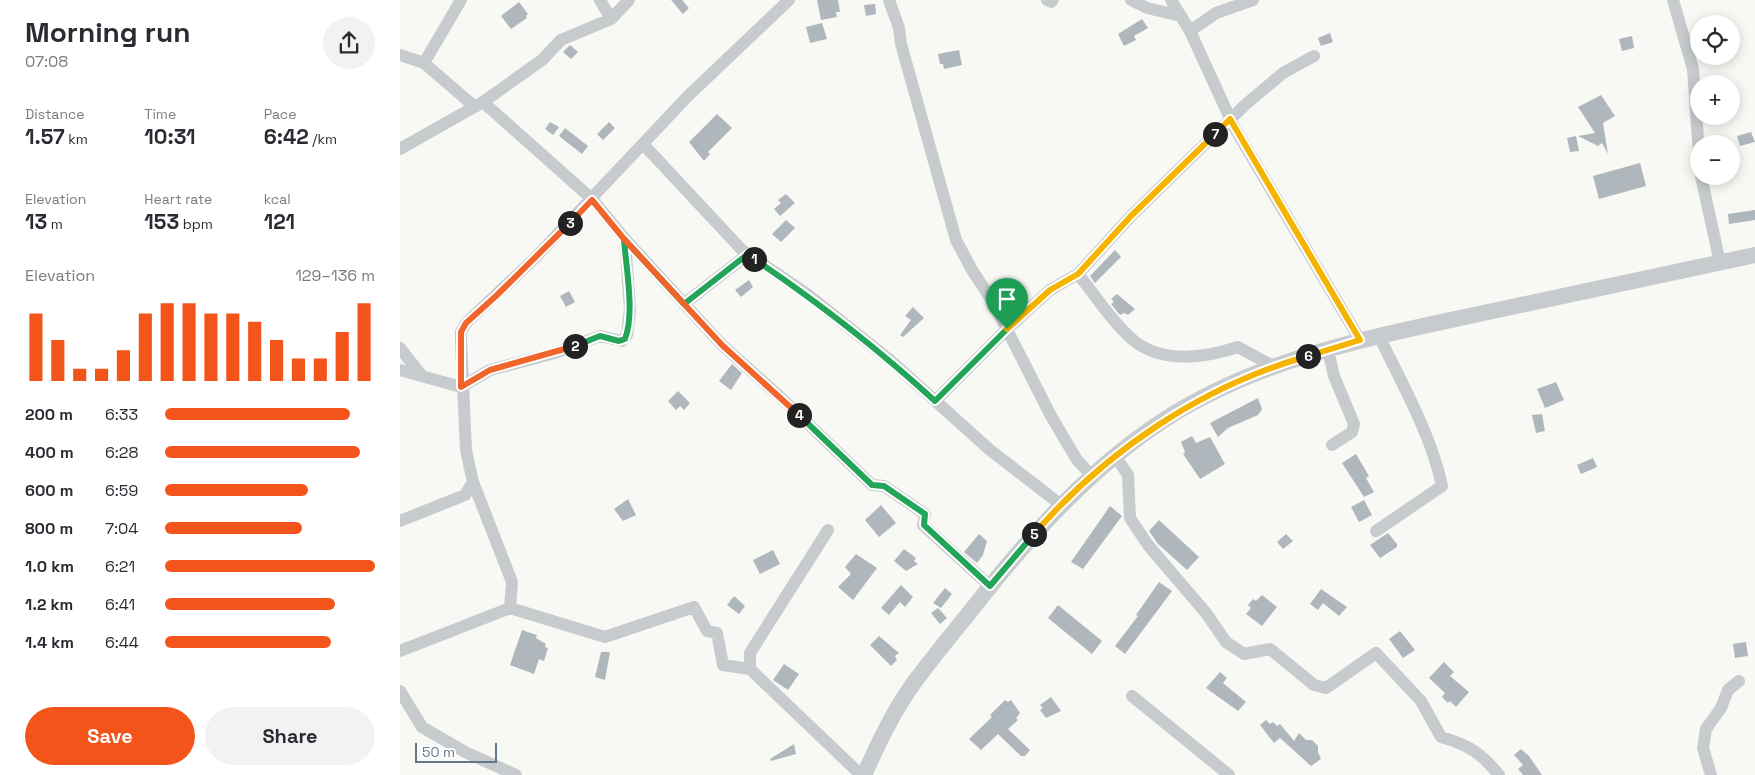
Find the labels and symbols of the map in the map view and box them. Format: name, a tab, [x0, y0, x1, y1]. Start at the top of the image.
pin: 7	[1202, 122, 1228, 146]
pin: 3	[558, 210, 582, 236]
pin: 1	[742, 246, 766, 272]
pin	[986, 278, 1028, 329]
pin: 2	[562, 334, 588, 358]
pin: 6	[1296, 344, 1320, 368]
pin: 4	[786, 402, 812, 428]
pin: 5	[1022, 522, 1046, 546]
scale bar	[415, 740, 498, 763]

